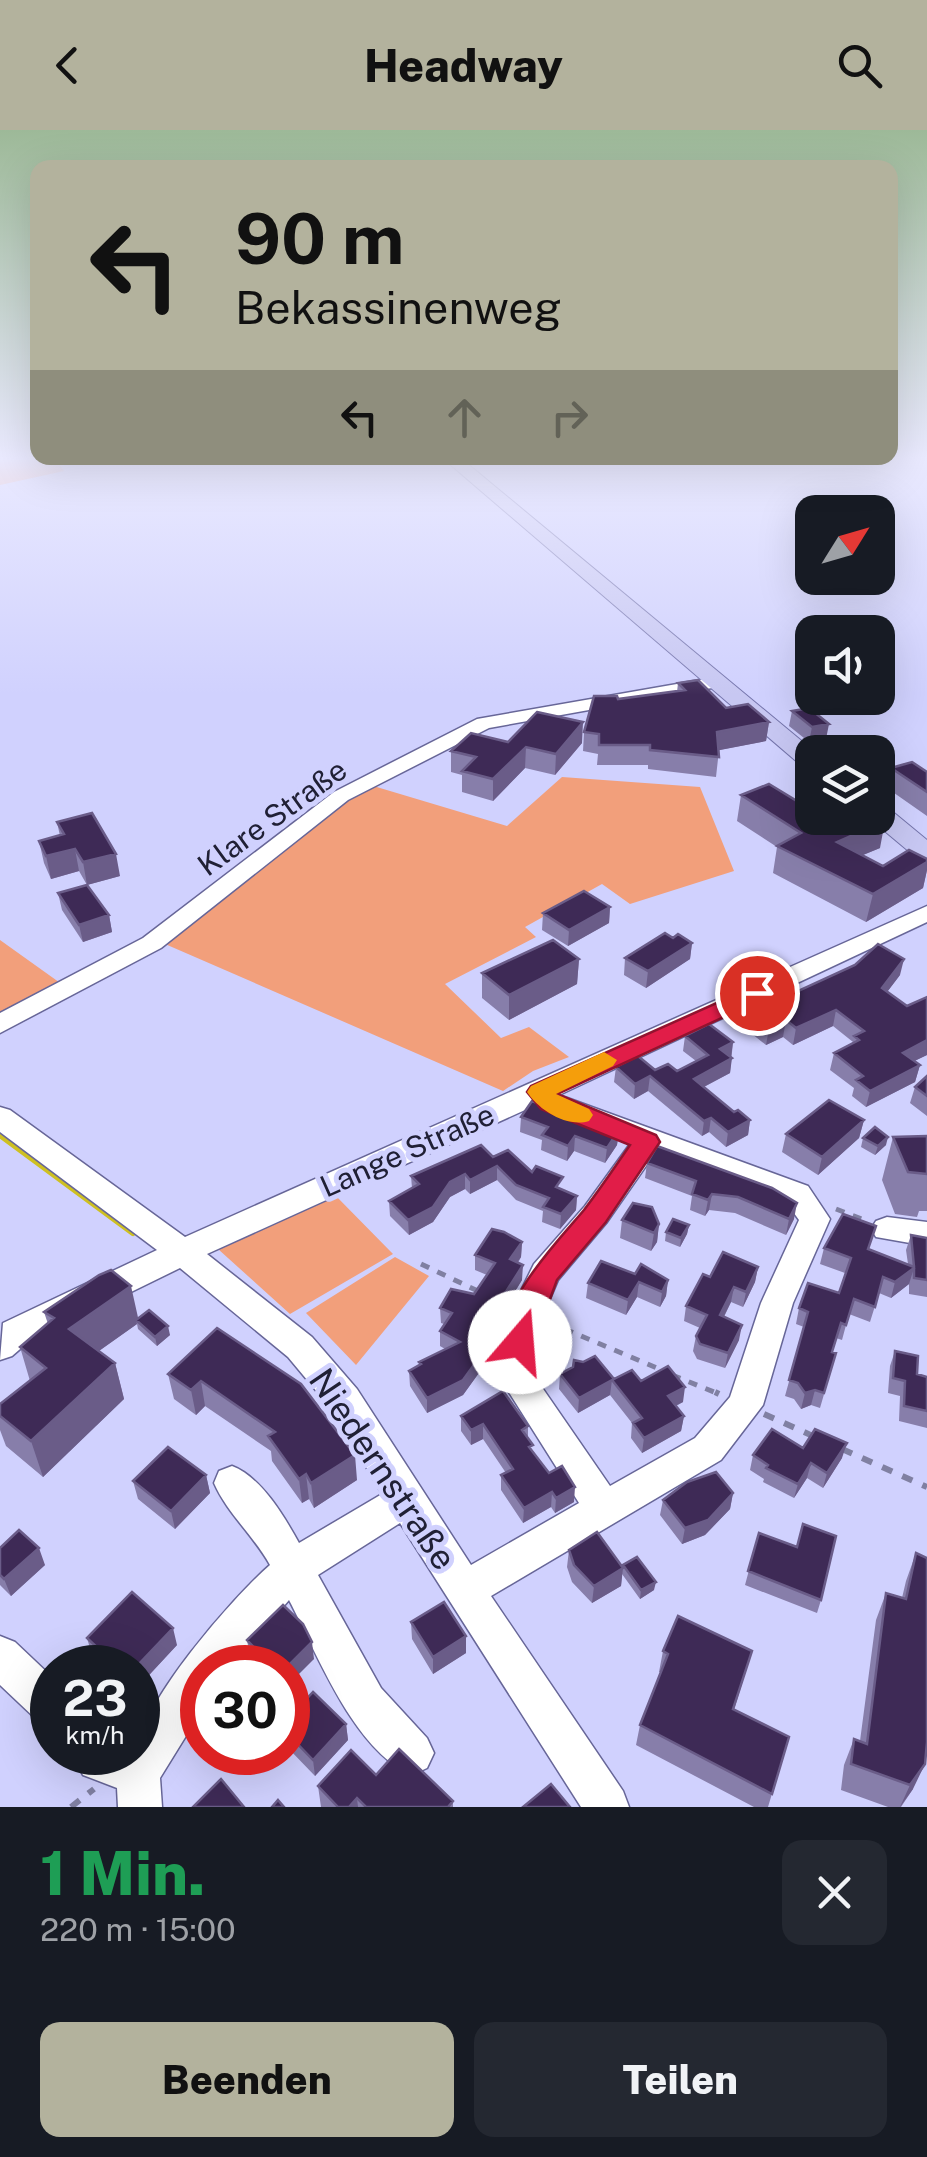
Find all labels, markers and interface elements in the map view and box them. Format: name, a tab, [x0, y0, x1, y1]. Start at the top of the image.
icon: back	[40, 38, 95, 93]
icon: search	[832, 38, 887, 93]
text: Headway	[364, 39, 563, 92]
text: 90 m	[235, 197, 405, 280]
icon: left	[70, 200, 200, 330]
text: Bekassinenweg	[235, 281, 562, 334]
icon: left	[332, 390, 387, 445]
icon: ahead	[437, 390, 492, 445]
icon: right	[542, 390, 597, 445]
north arrow	[795, 495, 895, 595]
map controls	[795, 495, 895, 835]
button: sound	[795, 615, 895, 715]
button: layers	[795, 735, 895, 835]
street label: Klare Straße	[191, 751, 353, 883]
pin	[715, 951, 800, 1036]
icon: arrive	[730, 966, 785, 1021]
street label: Lange Straße	[314, 1096, 500, 1204]
position arrow	[468, 1290, 572, 1394]
street label: Niedernstraße	[301, 1361, 465, 1577]
speed limit sign: 30	[180, 1645, 310, 1775]
text: 23	[62, 1668, 128, 1727]
text: km/h	[66, 1720, 124, 1750]
text: 1 Min.	[40, 1838, 205, 1909]
button: close	[782, 1840, 887, 1945]
text: 220 m · 15:00	[40, 1911, 236, 1948]
button: Beenden	[40, 2022, 454, 2137]
button: Teilen	[474, 2022, 887, 2137]

